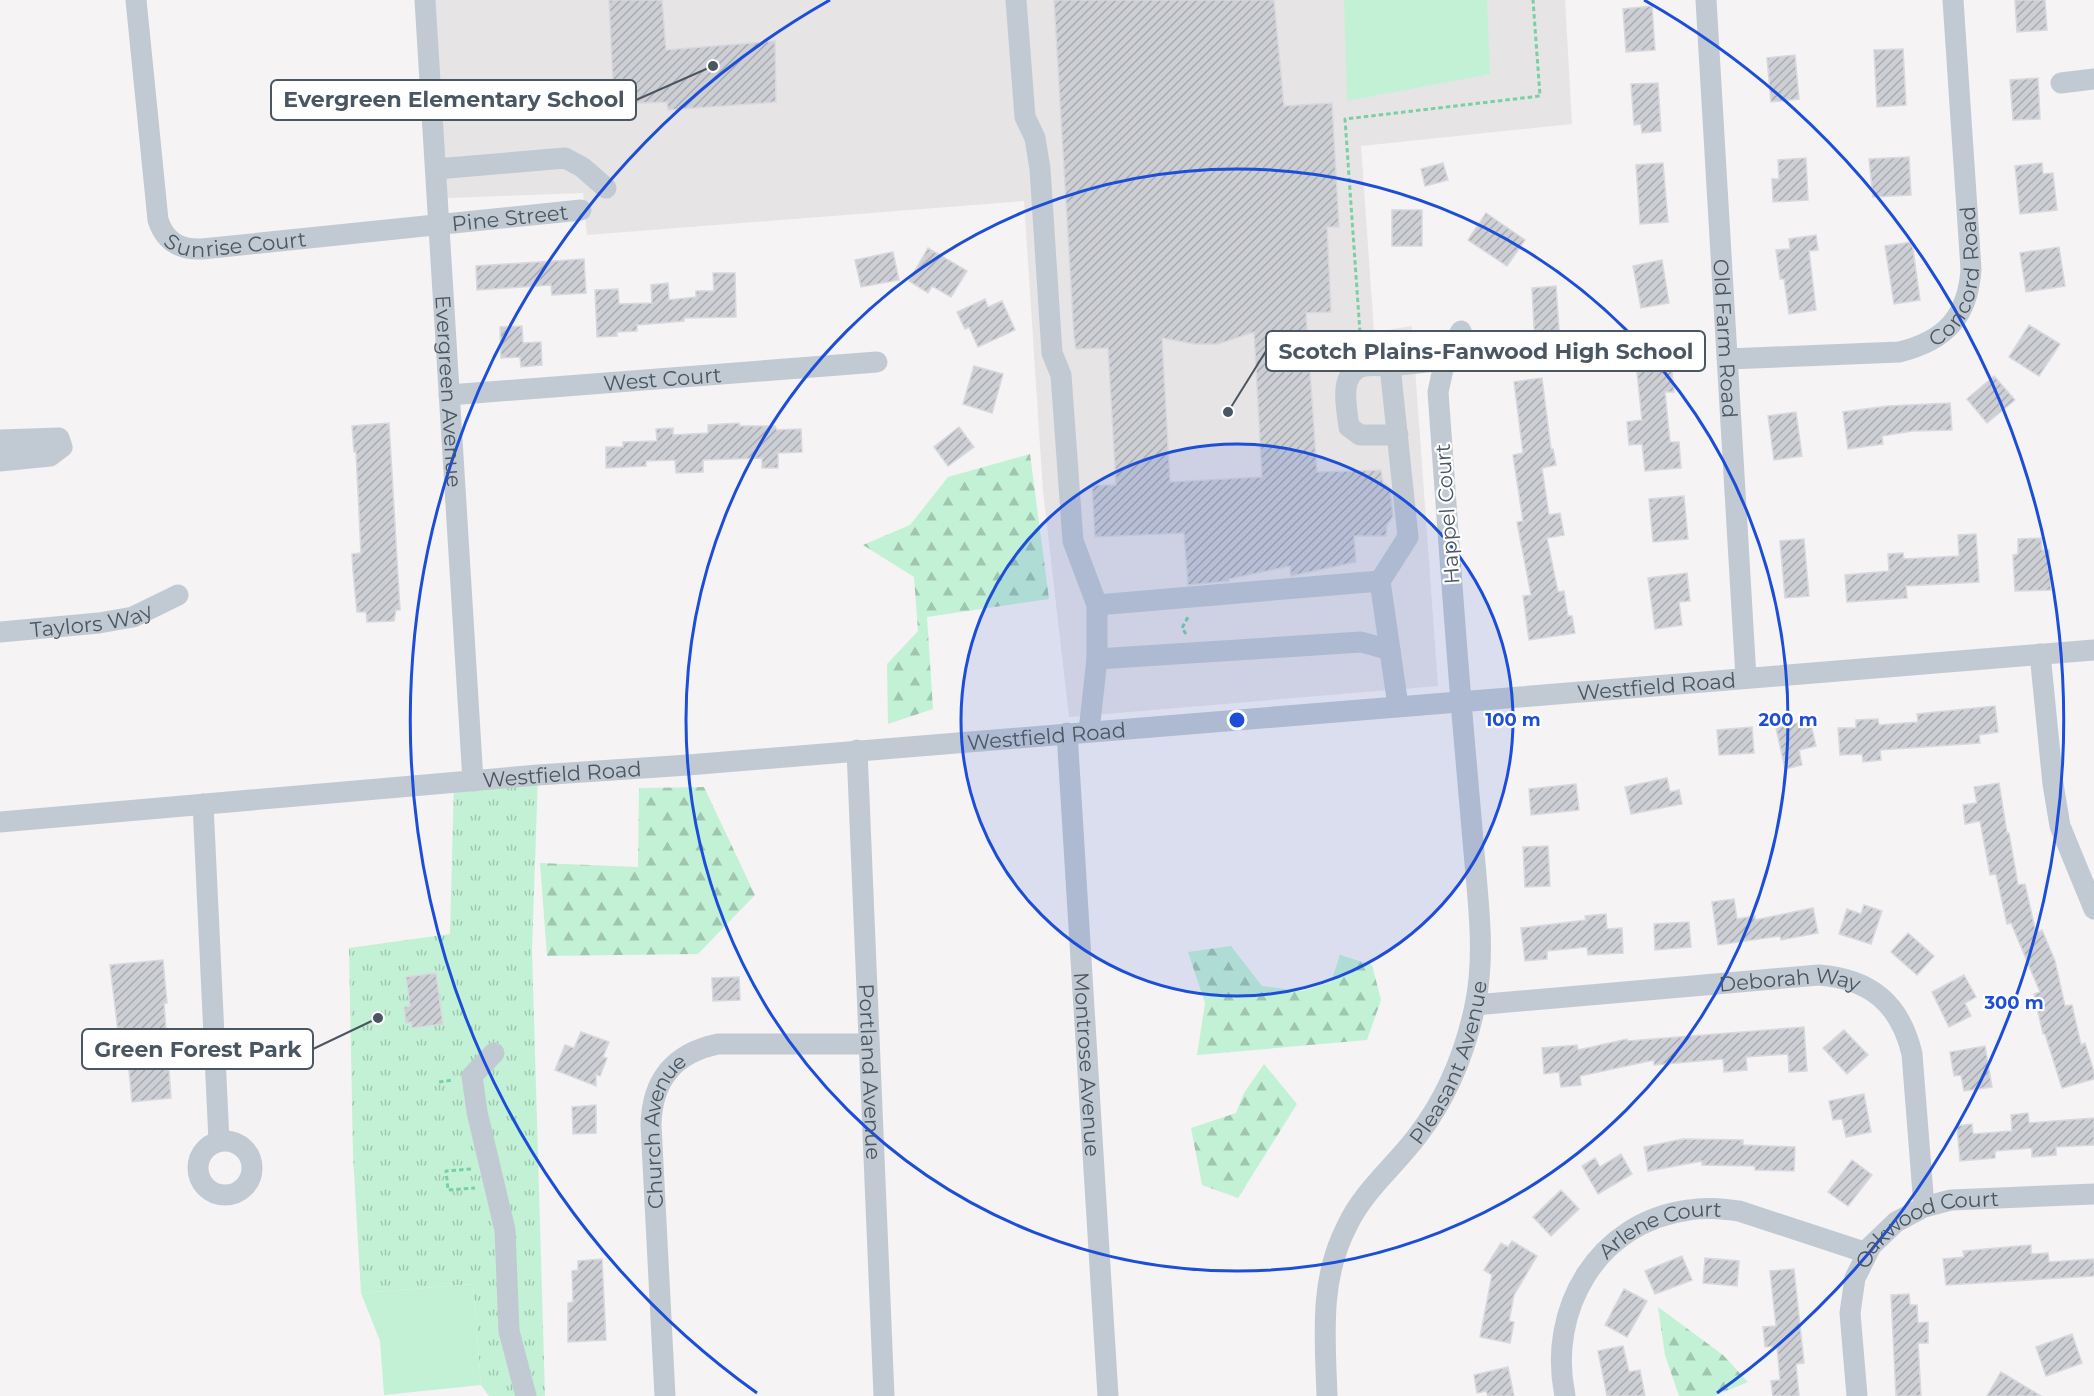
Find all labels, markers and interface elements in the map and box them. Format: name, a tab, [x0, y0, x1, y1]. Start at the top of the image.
callout: Evergreen Elementary School	[271, 80, 636, 120]
text: Evergreen Elementary School	[283, 86, 625, 113]
street label: Pine Street	[451, 199, 569, 236]
street label: Concord Road	[1924, 205, 1984, 351]
street label: Sunrise Court	[159, 226, 307, 262]
street label: Old Farm Road	[1709, 258, 1743, 419]
street label: Evergreen Avenue	[431, 294, 467, 488]
callout: Scotch Plains-Fanwood High School	[1266, 331, 1705, 371]
text: Scotch Plains-Fanwood High School	[1279, 338, 1693, 365]
street label: West Court	[602, 362, 722, 396]
street label: Happel Court	[1430, 443, 1464, 585]
street label: Taylors Way	[29, 597, 157, 642]
street label: Westfield Road	[1576, 667, 1737, 705]
text: 100 m	[1485, 709, 1541, 731]
text: 200 m	[1758, 709, 1818, 731]
centre of rings	[1227, 710, 1247, 730]
street label: Westfield Road	[966, 717, 1127, 755]
street label: Westfield Road	[481, 756, 642, 792]
street label: Deborah Way	[1718, 962, 1865, 996]
street label: Montrose Avenue	[1069, 971, 1106, 1157]
street label: Pleasant Avenue	[1403, 979, 1491, 1149]
street label: Portland Avenue	[854, 983, 887, 1160]
text: 300 m	[1983, 992, 2044, 1014]
callout: Green Forest Park	[82, 1029, 313, 1069]
text: Green Forest Park	[94, 1036, 302, 1063]
street label: Church Avenue	[638, 1048, 691, 1210]
street label: Oakwood Court	[1850, 1186, 1999, 1272]
street label: Arlene Court	[1593, 1196, 1722, 1264]

